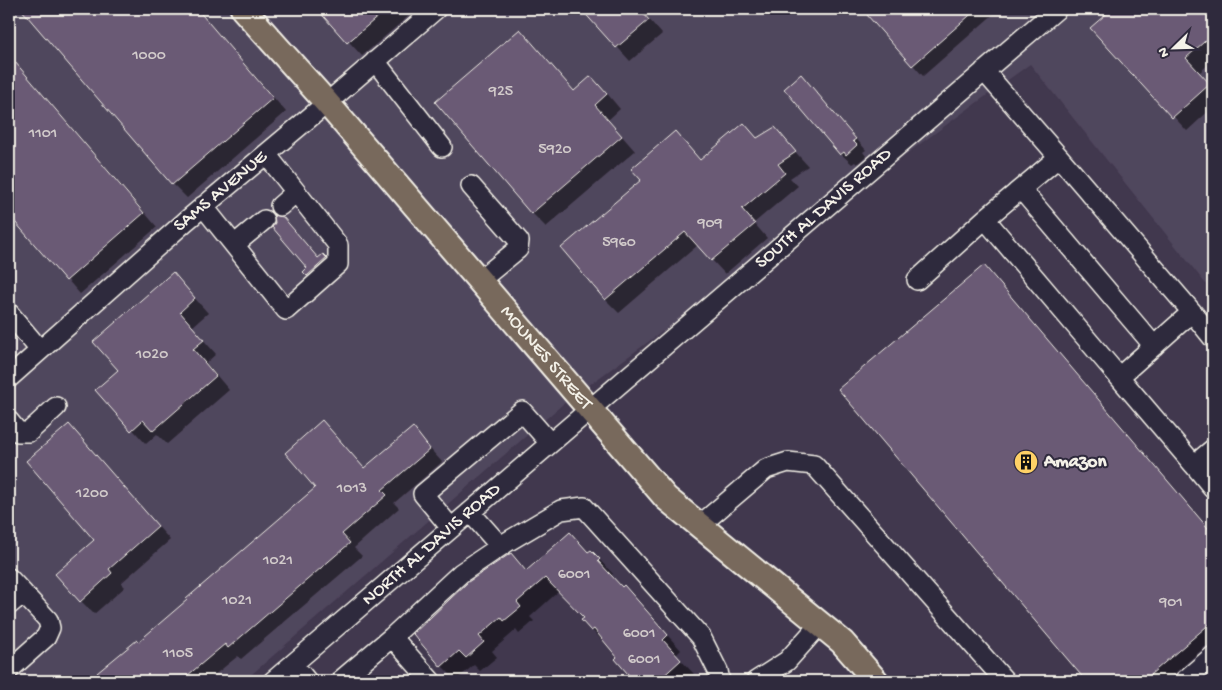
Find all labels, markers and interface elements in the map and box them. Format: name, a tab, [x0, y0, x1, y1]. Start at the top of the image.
north arrow	[1150, 22, 1200, 72]
text: N	[1155, 45, 1174, 60]
house number: 1000	[131, 47, 166, 66]
house number: 925	[488, 83, 513, 102]
house number: 1101	[28, 125, 57, 144]
house number: 5920	[538, 141, 572, 160]
street label: SOUTH AL DAVIS ROAD	[751, 143, 898, 275]
street label: SAMS AVENUE	[169, 145, 273, 238]
house number: 909	[696, 215, 723, 234]
house number: 5960	[602, 234, 636, 253]
street label: MOUNES STREET	[495, 301, 597, 415]
house number: 1020	[135, 346, 168, 365]
building icon: Amazon	[1013, 449, 1039, 475]
place label: Amazon	[1043, 451, 1107, 474]
street label: NORTH AL DAVIS ROAD	[358, 478, 506, 611]
house number: 1013	[336, 480, 367, 499]
house number: 1200	[75, 485, 108, 504]
house number: 1021	[262, 552, 293, 571]
house number: 6001	[558, 566, 590, 585]
house number: 1021	[221, 592, 252, 611]
house number: 901	[1158, 594, 1183, 613]
house number: 6001	[623, 625, 655, 644]
house number: 1105	[162, 645, 193, 664]
house number: 6001	[628, 651, 660, 670]

